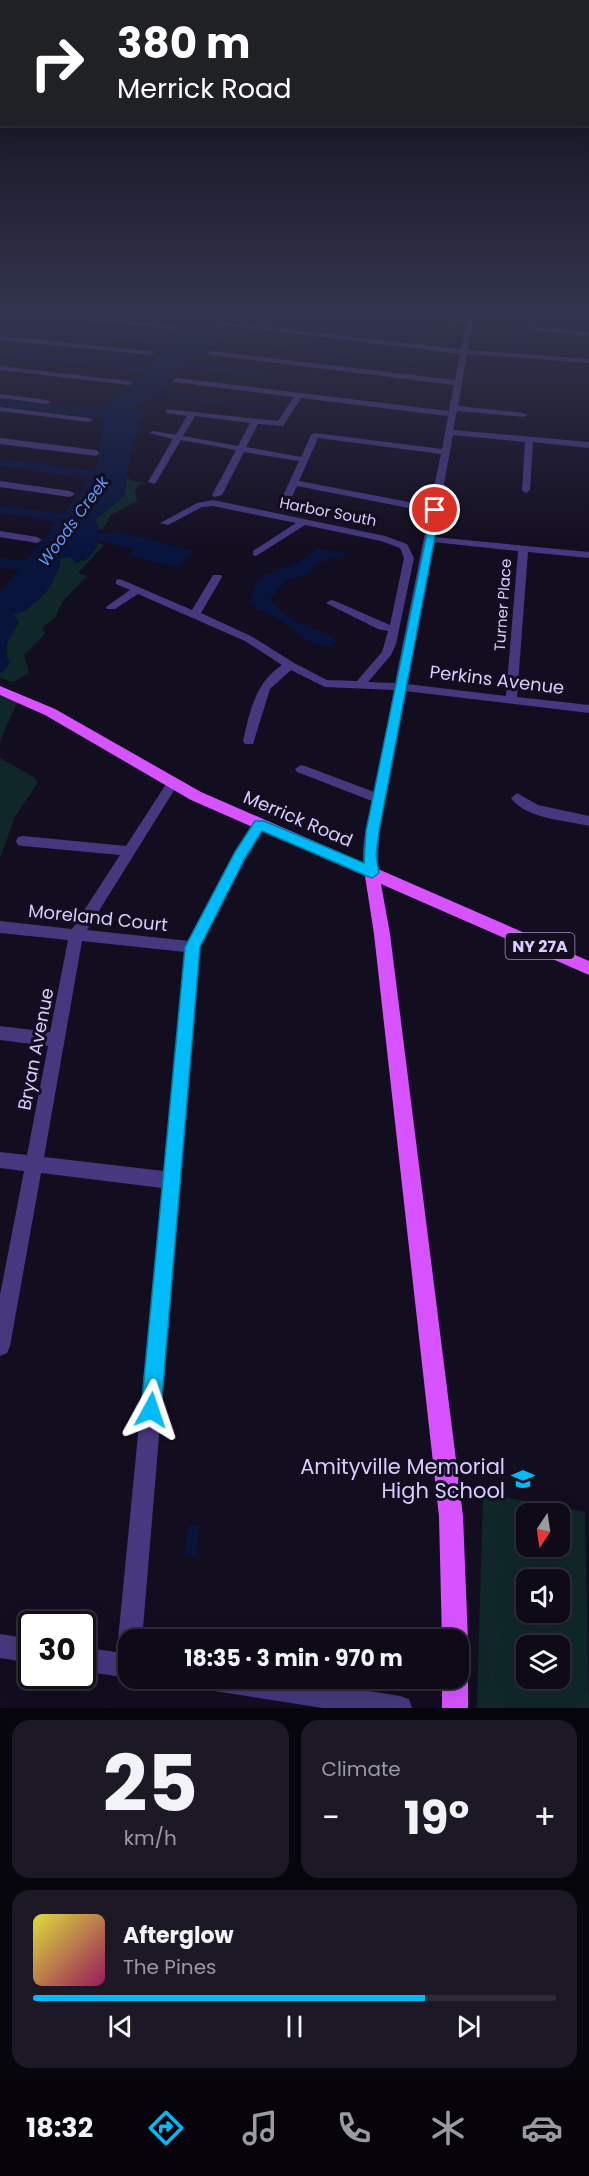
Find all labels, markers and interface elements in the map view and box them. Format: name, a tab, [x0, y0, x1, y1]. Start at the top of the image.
text: 380 m	[117, 14, 250, 73]
icon: right	[18, 24, 96, 102]
text: Merrick Road	[117, 70, 291, 107]
water label: Woods Creek	[33, 471, 114, 571]
pin	[409, 484, 460, 535]
street label: Harbor South	[278, 492, 378, 531]
icon: arrive	[418, 493, 451, 526]
street label: Turner Place	[489, 558, 516, 652]
street label: Perkins Avenue	[428, 659, 566, 700]
street label: Merrick Road	[240, 784, 357, 853]
street label: Moreland Court	[27, 898, 169, 937]
road number: NY 27A	[506, 933, 574, 959]
street label: Bryan Avenue	[11, 986, 60, 1112]
position arrow	[119, 1378, 183, 1442]
place label: Amityville Memorial High School	[300, 1452, 505, 1505]
school or university icon: Amityville Memorial High School	[510, 1466, 536, 1492]
north arrow	[516, 1503, 570, 1557]
map controls	[516, 1503, 570, 1689]
button: sound	[516, 1569, 570, 1623]
speed limit sign: 30	[18, 1611, 96, 1689]
button: layers	[516, 1635, 570, 1689]
text: 18:35 · 3 min · 970 m	[184, 1643, 403, 1674]
text: 25	[103, 1729, 198, 1838]
text: Climate	[322, 1755, 401, 1783]
text: 19°	[404, 1787, 469, 1850]
text: −	[322, 1794, 340, 1841]
text: +	[533, 1794, 556, 1841]
text: km/h	[124, 1824, 177, 1852]
text: Afterglow	[123, 1920, 234, 1951]
text: The Pines	[123, 1953, 217, 1981]
icon: previous	[104, 2010, 137, 2043]
icon: pause	[278, 2010, 311, 2043]
icon: next	[452, 2010, 485, 2043]
icon: directions	[145, 2107, 187, 2149]
icon: music	[239, 2107, 281, 2149]
icon: phone	[333, 2107, 375, 2149]
icon: climate	[427, 2107, 469, 2149]
icon: car	[521, 2107, 563, 2149]
text: 18:32	[26, 2109, 93, 2146]

